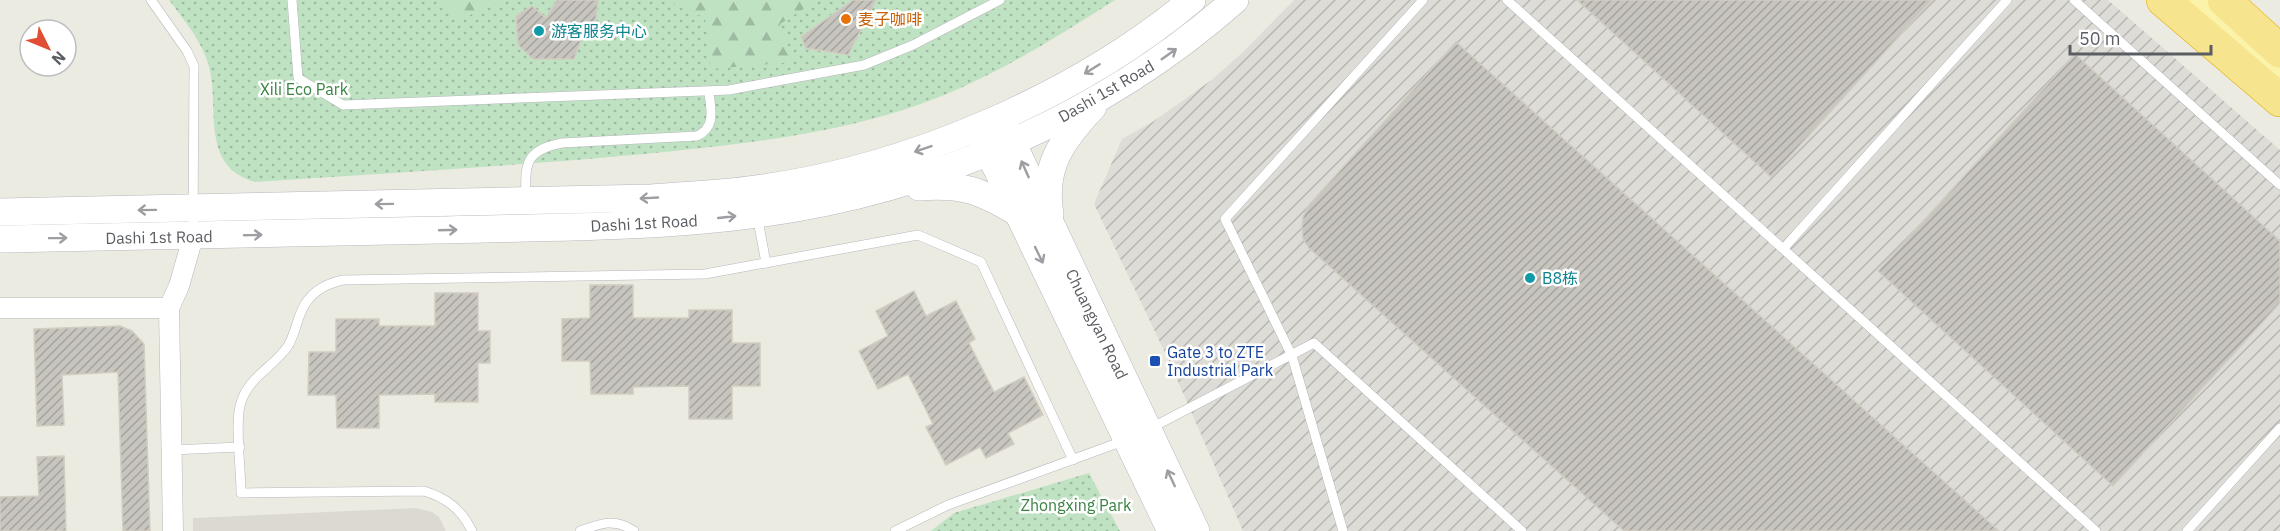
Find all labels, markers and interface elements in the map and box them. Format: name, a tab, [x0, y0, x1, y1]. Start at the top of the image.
place label: 麦子咖啡	[858, 9, 922, 29]
marker: 麦子咖啡	[839, 12, 853, 26]
north arrow	[18, 18, 78, 78]
scale bar	[2070, 18, 2211, 56]
place label: 游客服务中心	[551, 21, 647, 41]
marker: 游客服务中心	[532, 24, 546, 38]
text: 50 m	[2079, 27, 2121, 50]
text: N	[48, 47, 70, 69]
one-way arrow	[1160, 48, 1176, 60]
street label: Dashi 1st Road	[1054, 55, 1158, 127]
one-way arrow	[1084, 64, 1101, 76]
park label: Xili Eco Park	[260, 79, 349, 99]
one-way arrow	[914, 144, 933, 155]
one-way arrow	[1018, 160, 1029, 178]
one-way arrow	[640, 193, 660, 204]
one-way arrow	[374, 198, 394, 210]
one-way arrow	[137, 204, 157, 216]
street label: Dashi 1st Road	[590, 210, 698, 236]
one-way arrow	[717, 211, 736, 222]
one-way arrow	[438, 224, 458, 236]
street label: Dashi 1st Road	[105, 226, 213, 248]
one-way arrow	[243, 229, 263, 241]
one-way arrow	[48, 232, 68, 244]
one-way arrow	[1033, 246, 1045, 264]
street label: Chuangyan Road	[1062, 266, 1132, 382]
place label: B8栋	[1542, 268, 1578, 288]
marker: B8栋	[1523, 271, 1537, 285]
place label: Gate 3 to ZTE Industrial Park	[1167, 342, 1274, 380]
marker: Gate 3 to ZTE Industrial Park	[1148, 354, 1162, 368]
one-way arrow	[1165, 470, 1176, 488]
park label: Zhongxing Park	[1021, 495, 1132, 515]

